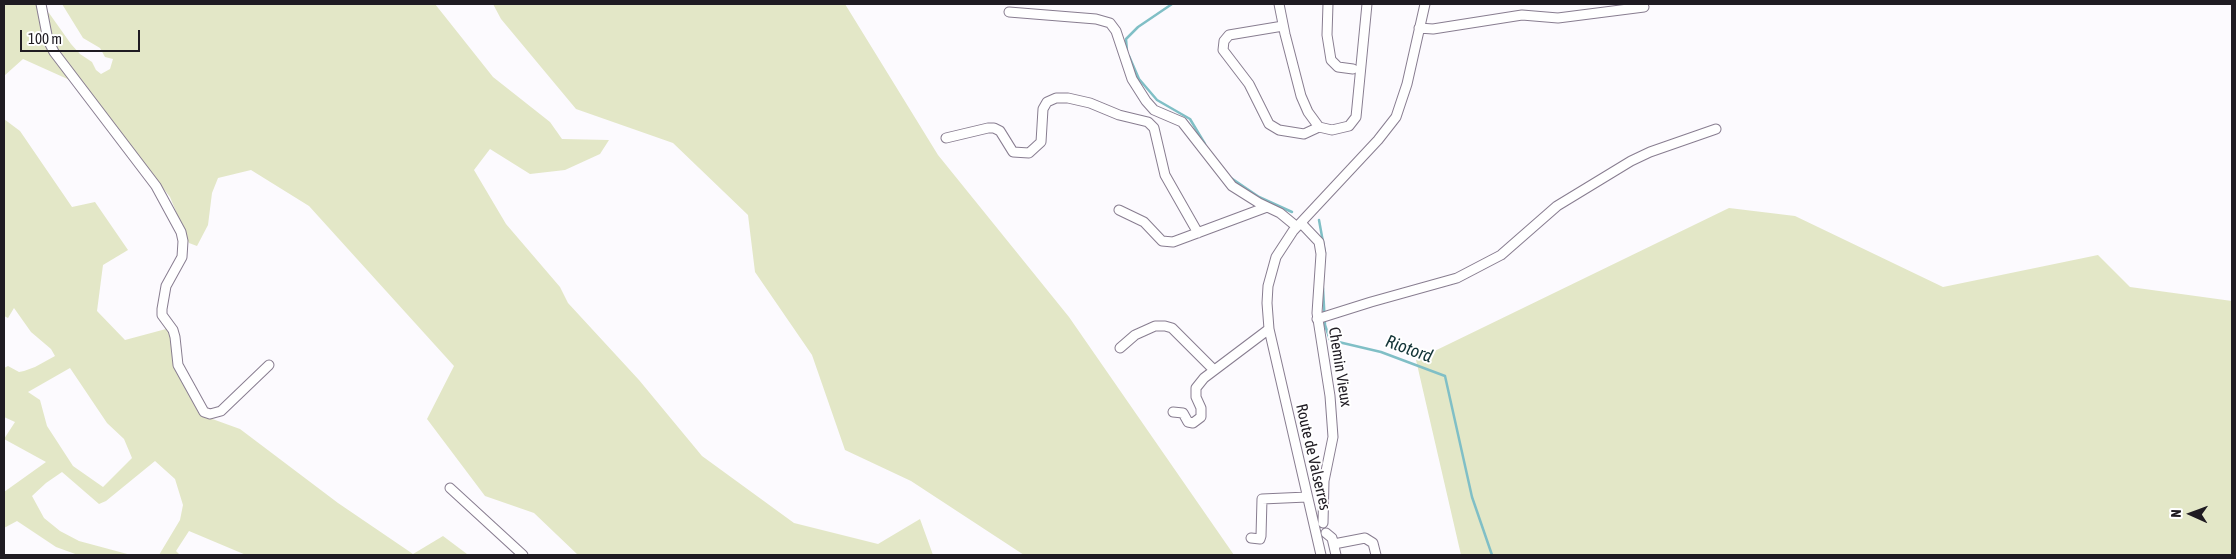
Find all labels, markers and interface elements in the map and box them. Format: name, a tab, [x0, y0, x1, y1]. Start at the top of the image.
scale bar	[22, 20, 142, 52]
text: 100 m	[28, 30, 62, 47]
street label: Chemin Vieux	[1324, 326, 1356, 408]
water label: Riotord	[1383, 331, 1435, 367]
street label: Route de Valserres	[1291, 402, 1335, 512]
north arrow	[2166, 489, 2216, 539]
text: N	[2168, 509, 2184, 518]

